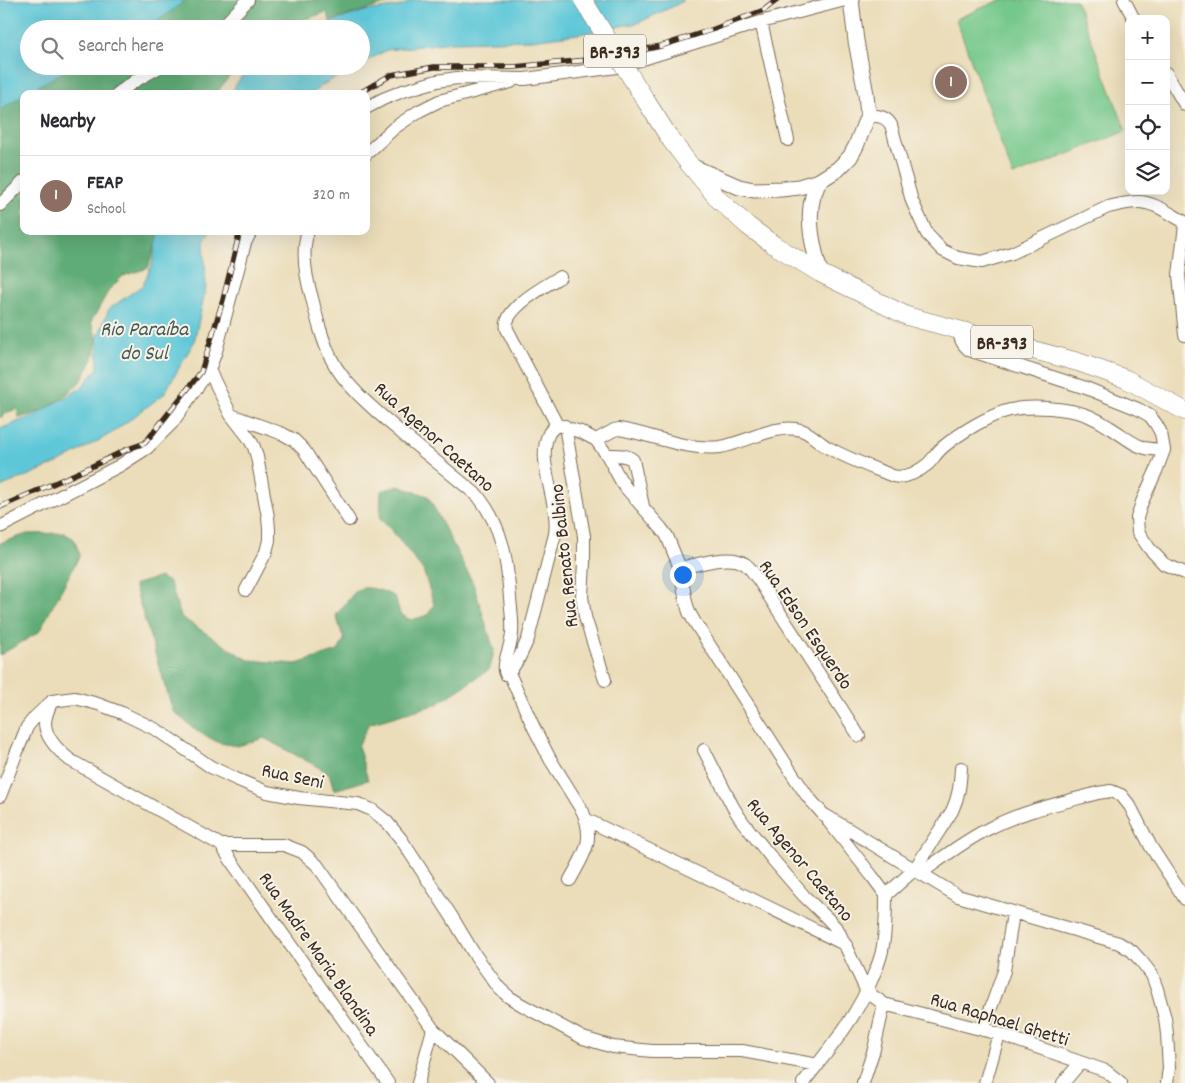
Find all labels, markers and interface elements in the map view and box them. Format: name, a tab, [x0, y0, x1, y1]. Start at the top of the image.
map controls	[1125, 15, 1170, 195]
button: +	[1125, 15, 1170, 60]
search box	[20, 20, 370, 75]
icon: search	[38, 34, 66, 62]
text: Search here	[78, 34, 164, 61]
road number: BR-393	[584, 34, 646, 68]
button: −	[1125, 60, 1170, 105]
pin: 1	[935, 63, 967, 101]
button: locate	[1125, 105, 1170, 150]
text: Nearby	[40, 108, 95, 138]
button: layers	[1125, 150, 1170, 195]
text: FEAP	[87, 171, 123, 198]
text: 1	[54, 184, 58, 207]
text: 320 m	[313, 184, 350, 207]
text: School	[87, 198, 126, 221]
water label: Rio Paraíba do Sul	[100, 316, 189, 370]
road number: BR-393	[971, 326, 1033, 358]
street label: Rua Agenor Caetano	[366, 376, 500, 500]
street label: Rua Renato Balbino	[545, 482, 587, 629]
street label: Rua Edson Esquerdo	[751, 555, 859, 696]
your location	[670, 562, 696, 588]
street label: Rua Seni	[259, 758, 326, 798]
street label: Rua Agenor Caetano	[739, 793, 859, 929]
street label: Rua Madre Maria Blandina	[250, 867, 385, 1043]
street label: Rua Raphael Ghetti	[926, 986, 1072, 1055]

